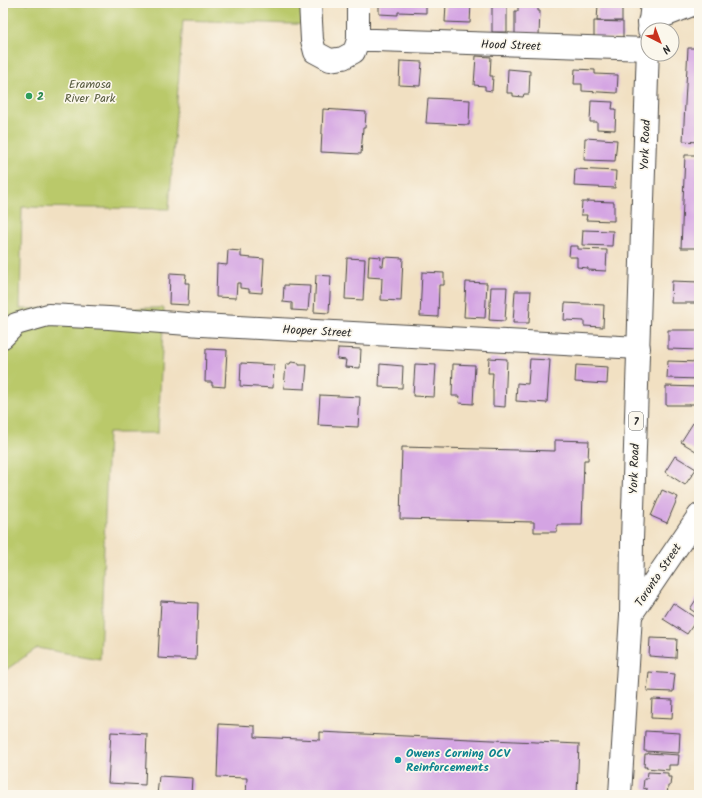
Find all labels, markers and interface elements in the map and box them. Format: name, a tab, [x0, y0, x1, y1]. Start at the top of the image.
north arrow	[640, 22, 680, 62]
street label: Hood Street	[481, 35, 542, 56]
text: N	[657, 40, 675, 58]
park label: Eramosa River Park	[65, 75, 116, 108]
place label: 2	[37, 87, 44, 106]
marker: 2	[24, 91, 34, 101]
street label: York Road	[635, 118, 656, 171]
street label: Hooper Street	[282, 320, 352, 343]
road number: 7	[629, 412, 643, 430]
street label: York Road	[624, 442, 645, 495]
street label: Toronto Street	[630, 539, 687, 611]
place label: Owens Corning OCV Reinforcements	[406, 744, 512, 777]
marker: Owens Corning OCV Reinforcements	[393, 755, 403, 765]

